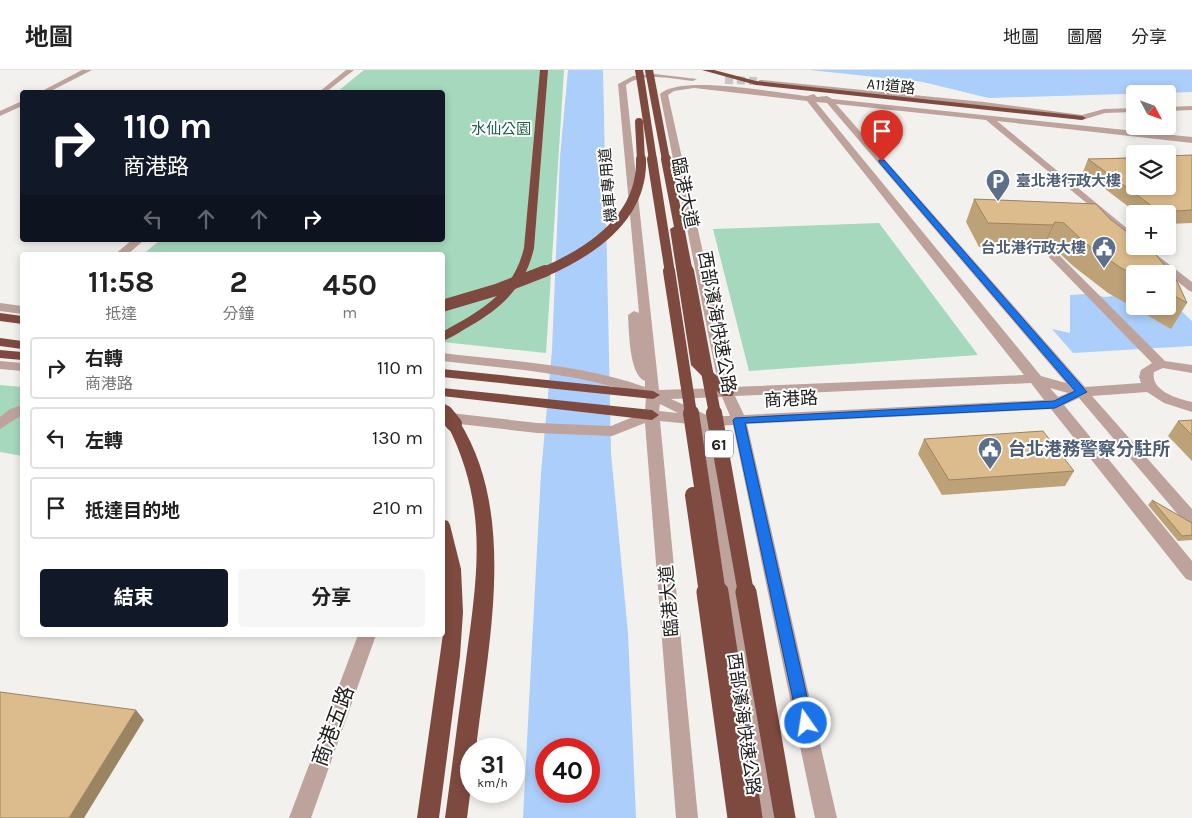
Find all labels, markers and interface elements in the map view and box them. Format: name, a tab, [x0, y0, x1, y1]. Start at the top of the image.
text: 地圖	[25, 23, 73, 51]
text: 地圖	[1003, 26, 1039, 48]
text: 圖層	[1067, 26, 1103, 48]
text: 分享	[1131, 26, 1167, 48]
street label: A11道路	[866, 75, 916, 97]
north arrow	[1126, 85, 1176, 135]
map controls	[1126, 85, 1176, 315]
text: 110 m	[123, 106, 212, 147]
icon: right	[40, 110, 105, 175]
pin	[861, 110, 903, 161]
icon: arrive	[868, 117, 896, 145]
park label: 水仙公園	[471, 120, 531, 138]
button: layers	[1126, 145, 1176, 195]
street label: 機車專用道	[596, 147, 620, 223]
text: 商港路	[123, 154, 189, 180]
street label: 臨港大道	[667, 155, 703, 231]
parking icon: 臺北港行政大樓	[985, 168, 1011, 202]
place label: 臺北港行政大樓	[1016, 172, 1121, 190]
icon: left	[139, 205, 167, 233]
icon: ahead	[192, 205, 220, 233]
icon: ahead	[245, 205, 273, 233]
icon: right	[298, 205, 326, 233]
button: +	[1126, 205, 1176, 255]
public building icon: 台北港行政大樓	[1091, 235, 1117, 269]
place label: 台北港行政大樓	[981, 239, 1086, 257]
street label: 西部濱海快速公路	[694, 249, 740, 395]
text: 11:58	[88, 264, 154, 300]
text: 2	[229, 264, 248, 300]
button: −	[1126, 265, 1176, 315]
text: 450	[323, 267, 377, 303]
text: m	[342, 303, 357, 322]
text: 抵達	[105, 304, 137, 323]
text: 分鐘	[223, 304, 255, 323]
text: 右轉	[85, 348, 123, 370]
icon: right	[42, 354, 70, 382]
text: 110 m	[377, 357, 423, 379]
text: 商港路	[85, 374, 133, 393]
street label: 商港路	[763, 387, 819, 411]
icon: left	[42, 424, 70, 452]
text: 130 m	[372, 427, 423, 449]
text: 左轉	[85, 430, 123, 452]
road number: 61	[705, 430, 733, 458]
public building icon: 台北港務警察分駐所	[977, 436, 1003, 470]
place label: 台北港務警察分駐所	[1008, 438, 1170, 460]
icon: arrive	[42, 494, 70, 522]
text: 210 m	[372, 497, 423, 519]
text: 抵達目的地	[85, 500, 180, 522]
street label: 臨港大道	[655, 564, 683, 638]
button: 結束	[40, 569, 228, 627]
button: 分享	[238, 569, 425, 627]
street label: 西部濱海快速公路	[723, 651, 765, 797]
street label: 商港五路	[307, 682, 359, 770]
position arrow	[779, 696, 831, 748]
speed limit sign: 40	[535, 738, 600, 803]
text: 31	[480, 750, 505, 779]
text: km/h	[477, 776, 508, 790]

